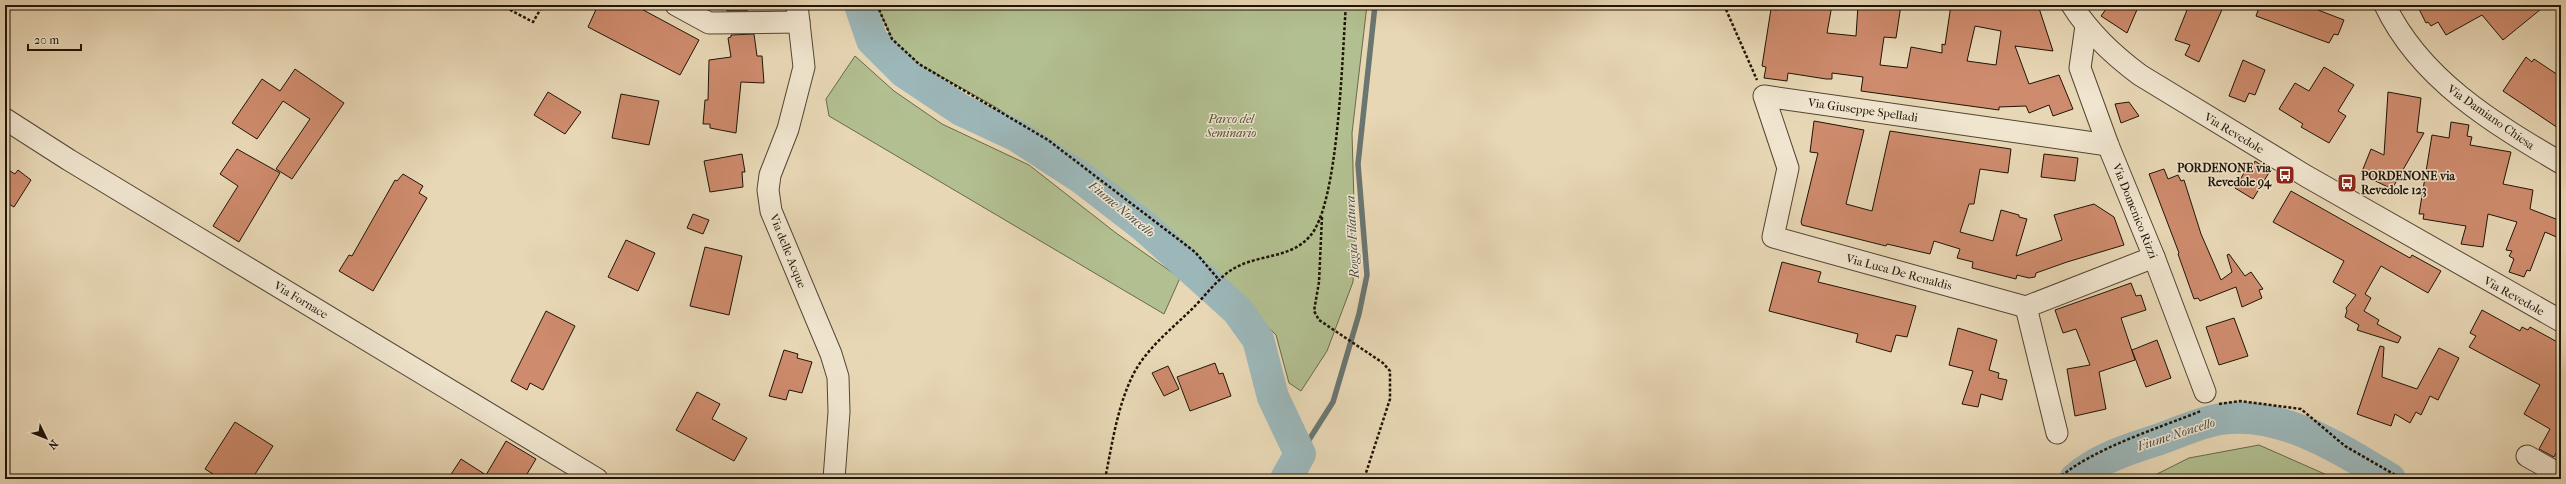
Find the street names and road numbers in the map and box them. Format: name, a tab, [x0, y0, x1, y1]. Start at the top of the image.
street label: Via Damiano Chiesa	[2444, 81, 2538, 153]
street label: Via Giuseppe Spelladi	[1806, 95, 1919, 125]
street label: Via Revedole	[2201, 109, 2266, 156]
street label: Via Domenico Rizzi	[2109, 160, 2161, 261]
street label: Via delle Acque	[766, 211, 809, 290]
street label: Via Luca De Renaldis	[1843, 251, 1954, 293]
street label: Via Revedole	[2480, 273, 2547, 318]
street label: Via Fornace	[271, 278, 331, 322]

